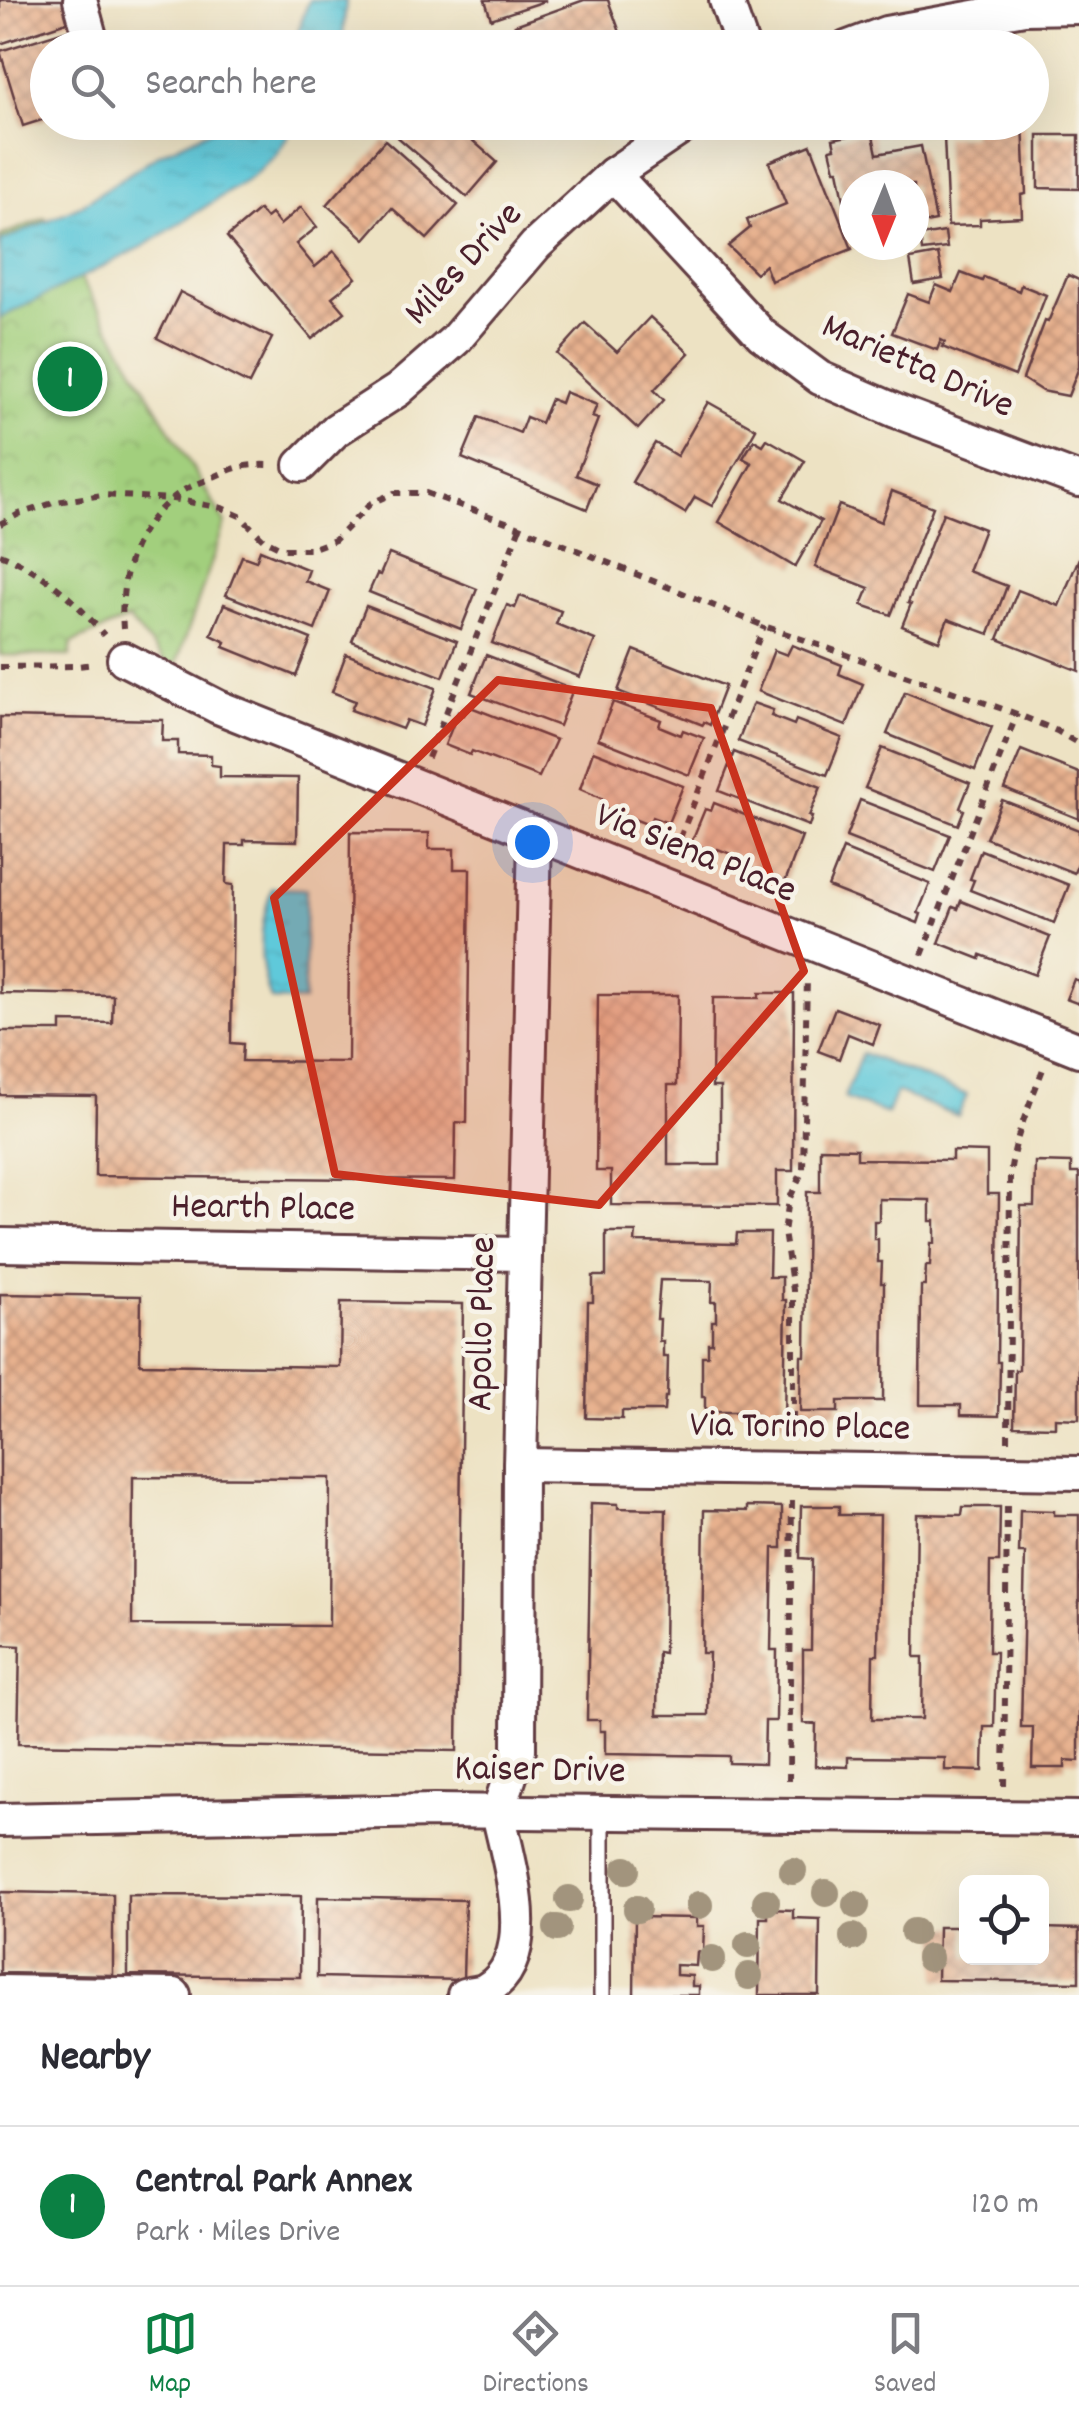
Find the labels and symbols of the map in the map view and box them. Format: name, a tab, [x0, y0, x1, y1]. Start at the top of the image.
north arrow	[839, 170, 929, 260]
street label: Miles Drive	[393, 190, 537, 340]
street label: Marietta Drive	[812, 301, 1022, 435]
pin: 1	[38, 342, 102, 416]
street label: Via Siena Place	[586, 790, 804, 920]
your location	[507, 817, 558, 868]
street label: Hearth Place	[170, 1181, 356, 1239]
street label: Apollo Place	[455, 1236, 513, 1412]
street label: Via Torino Place	[689, 1400, 911, 1458]
street label: Kaiser Drive	[454, 1743, 626, 1801]

